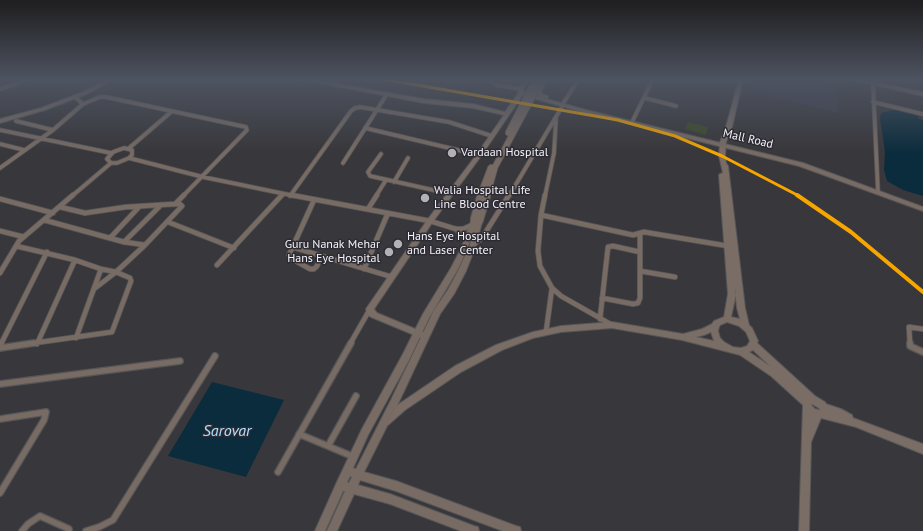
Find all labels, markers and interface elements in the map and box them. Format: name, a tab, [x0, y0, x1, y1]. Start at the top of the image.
street label: Mall Road	[722, 126, 774, 152]
place label: Vardaan Hospital	[461, 146, 548, 160]
marker: Vardaan Hospital	[446, 147, 458, 159]
place label: Walia Hospital Life Line Blood Centre	[434, 184, 530, 212]
marker: Walia Hospital Life Line Blood Centre	[419, 192, 431, 204]
place label: Hans Eye Hospital and Laser Center	[407, 230, 500, 258]
place label: Guru Nanak Mehar Hans Eye Hospital	[285, 238, 380, 266]
marker: Hans Eye Hospital and Laser Center	[392, 238, 404, 250]
marker: Guru Nanak Mehar Hans Eye Hospital	[383, 246, 395, 258]
water label: Sarovar	[203, 421, 251, 441]

